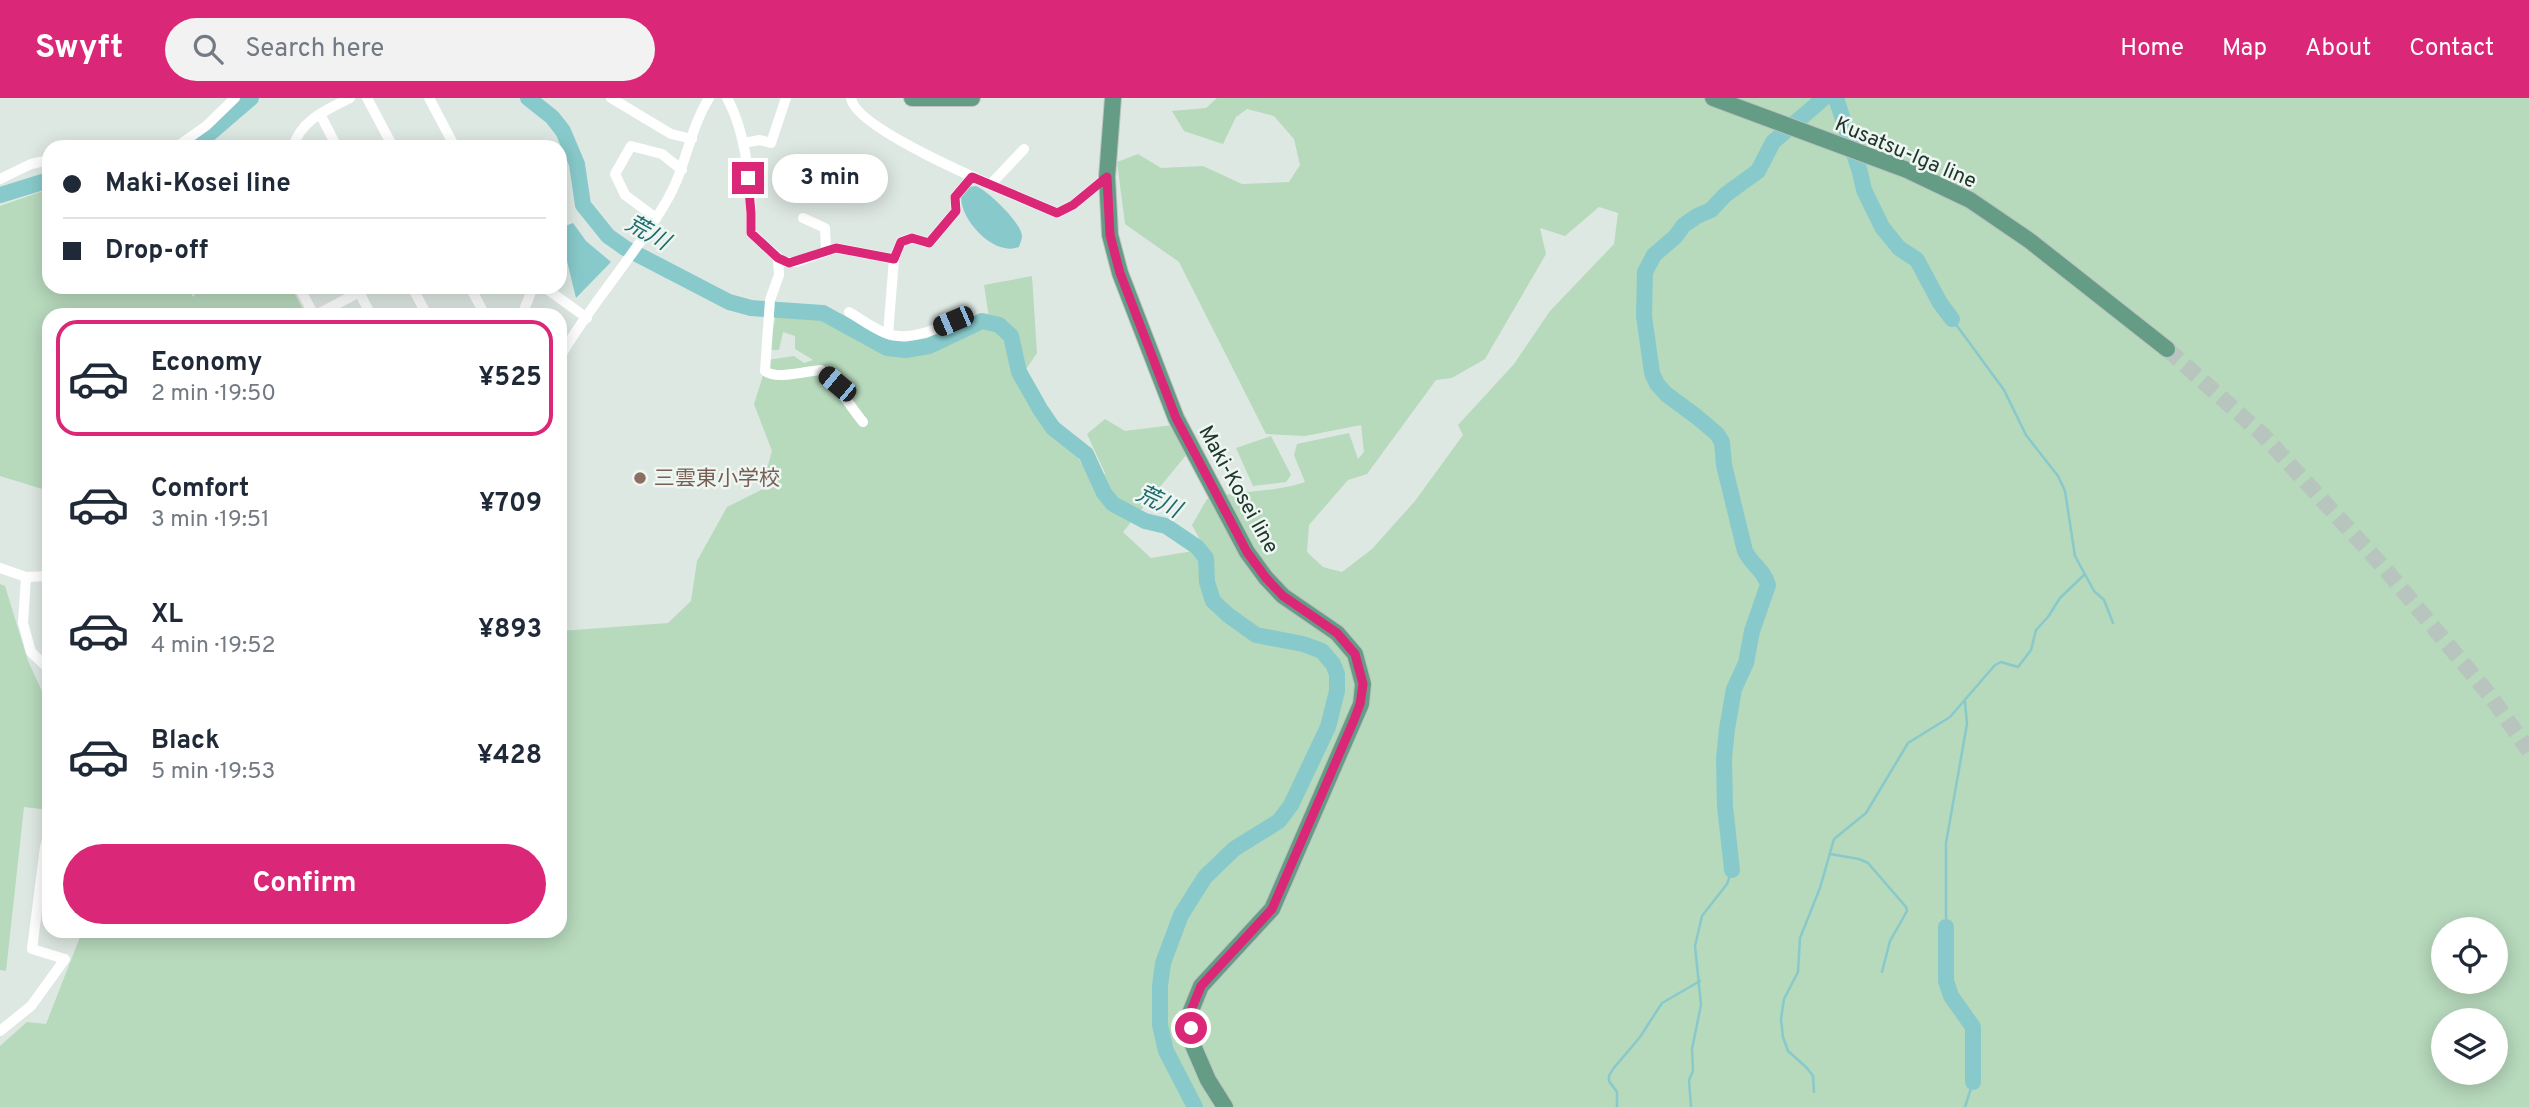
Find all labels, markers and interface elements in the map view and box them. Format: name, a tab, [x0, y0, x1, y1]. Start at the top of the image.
search box	[165, 18, 655, 81]
text: Swyft	[35, 28, 123, 70]
icon: search	[189, 30, 227, 68]
text: Search here	[245, 33, 384, 66]
text: Home	[2120, 34, 2184, 64]
text: Map	[2222, 34, 2267, 64]
text: About	[2305, 34, 2371, 64]
text: Contact	[2409, 34, 2494, 64]
street label: Kusatsu-Iga line	[1830, 111, 1980, 195]
callout: 3 min	[772, 154, 888, 202]
route end	[732, 162, 764, 194]
text: 3 min	[800, 164, 860, 193]
text: Maki-Kosei line	[105, 168, 291, 201]
water label: 荒川	[620, 210, 677, 259]
text: Drop-off	[105, 235, 208, 268]
car	[930, 303, 977, 339]
icon: car	[67, 347, 130, 410]
text: Economy	[151, 347, 262, 380]
text: ¥525	[479, 362, 542, 395]
car	[815, 362, 860, 406]
text: 2 min · 19:50	[151, 380, 276, 409]
street label: Maki-Kosei line	[1191, 421, 1284, 558]
place label: 三雲東小学校	[654, 466, 780, 493]
marker: 三雲東小学校	[632, 470, 648, 486]
icon: car	[67, 473, 130, 536]
text: Comfort	[151, 473, 249, 506]
water label: 荒川	[1131, 480, 1188, 527]
text: ¥709	[479, 488, 542, 521]
text: 3 min · 19:51	[151, 506, 270, 535]
icon: car	[67, 599, 130, 662]
text: XL	[151, 599, 183, 632]
text: ¥893	[478, 614, 542, 647]
text: 4 min · 19:52	[151, 632, 276, 661]
icon: car	[67, 725, 130, 788]
text: Black	[151, 725, 220, 758]
text: ¥428	[477, 740, 542, 773]
text: 5 min · 19:53	[151, 758, 275, 787]
button: Confirm	[63, 844, 546, 924]
map controls	[2431, 917, 2508, 1085]
button: locate	[2431, 917, 2508, 994]
button: layers	[2431, 1008, 2508, 1085]
route start	[1175, 1012, 1207, 1044]

